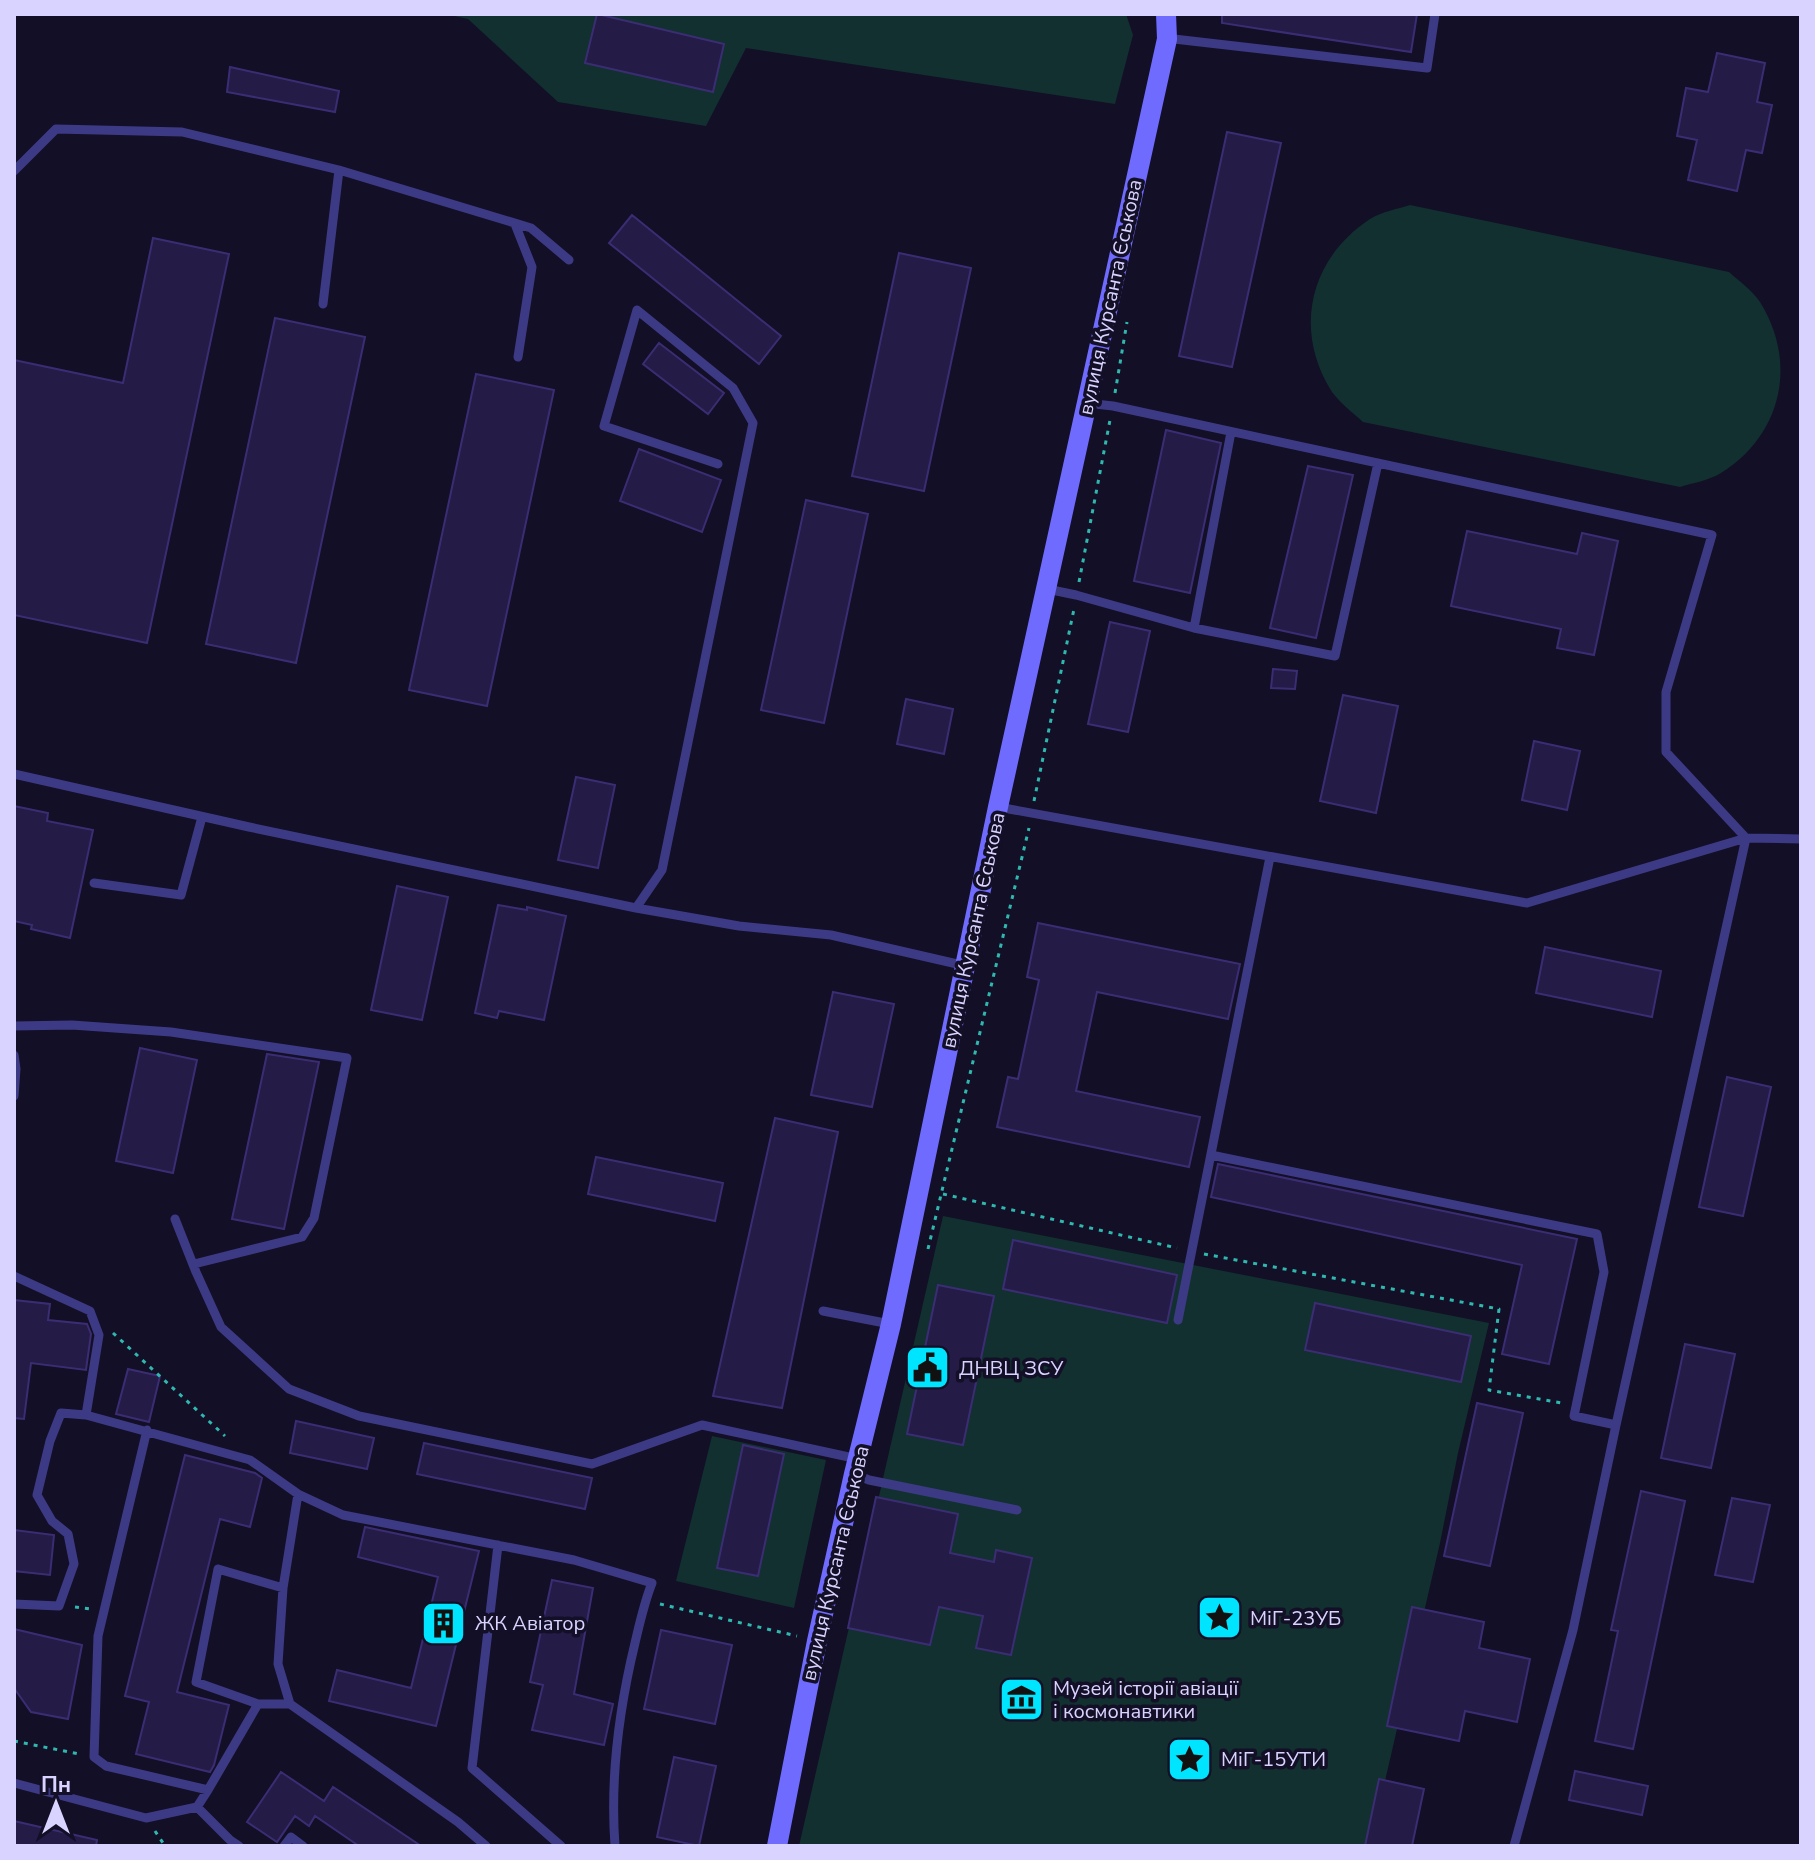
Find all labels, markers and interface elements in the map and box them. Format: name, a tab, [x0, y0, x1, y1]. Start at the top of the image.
street label: вулиця Курсанта Єськова	[1072, 177, 1149, 417]
street label: вулиця Курсанта Єськова	[935, 810, 1012, 1050]
public building icon: ДНВЦ ЗСУ	[904, 1344, 952, 1392]
place label: ДНВЦ ЗСУ	[959, 1355, 1064, 1382]
street label: вулиця Курсанта Єськова	[795, 1443, 876, 1683]
place icon: МіГ-23УБ	[1195, 1594, 1243, 1642]
building icon: ЖК Авіатор	[420, 1599, 468, 1647]
place label: МіГ-23УБ	[1250, 1605, 1341, 1632]
place label: ЖК Авіатор	[475, 1610, 585, 1637]
place label: Музей історії авіації і космонавтики	[1053, 1675, 1239, 1725]
museum icon: Музей історії авіації і космонавтики	[998, 1676, 1046, 1724]
place icon: МіГ-15УТИ	[1166, 1735, 1214, 1783]
place label: МіГ-15УТИ	[1221, 1746, 1326, 1773]
north arrow	[16, 1764, 96, 1844]
text: Пн	[41, 1770, 71, 1800]

